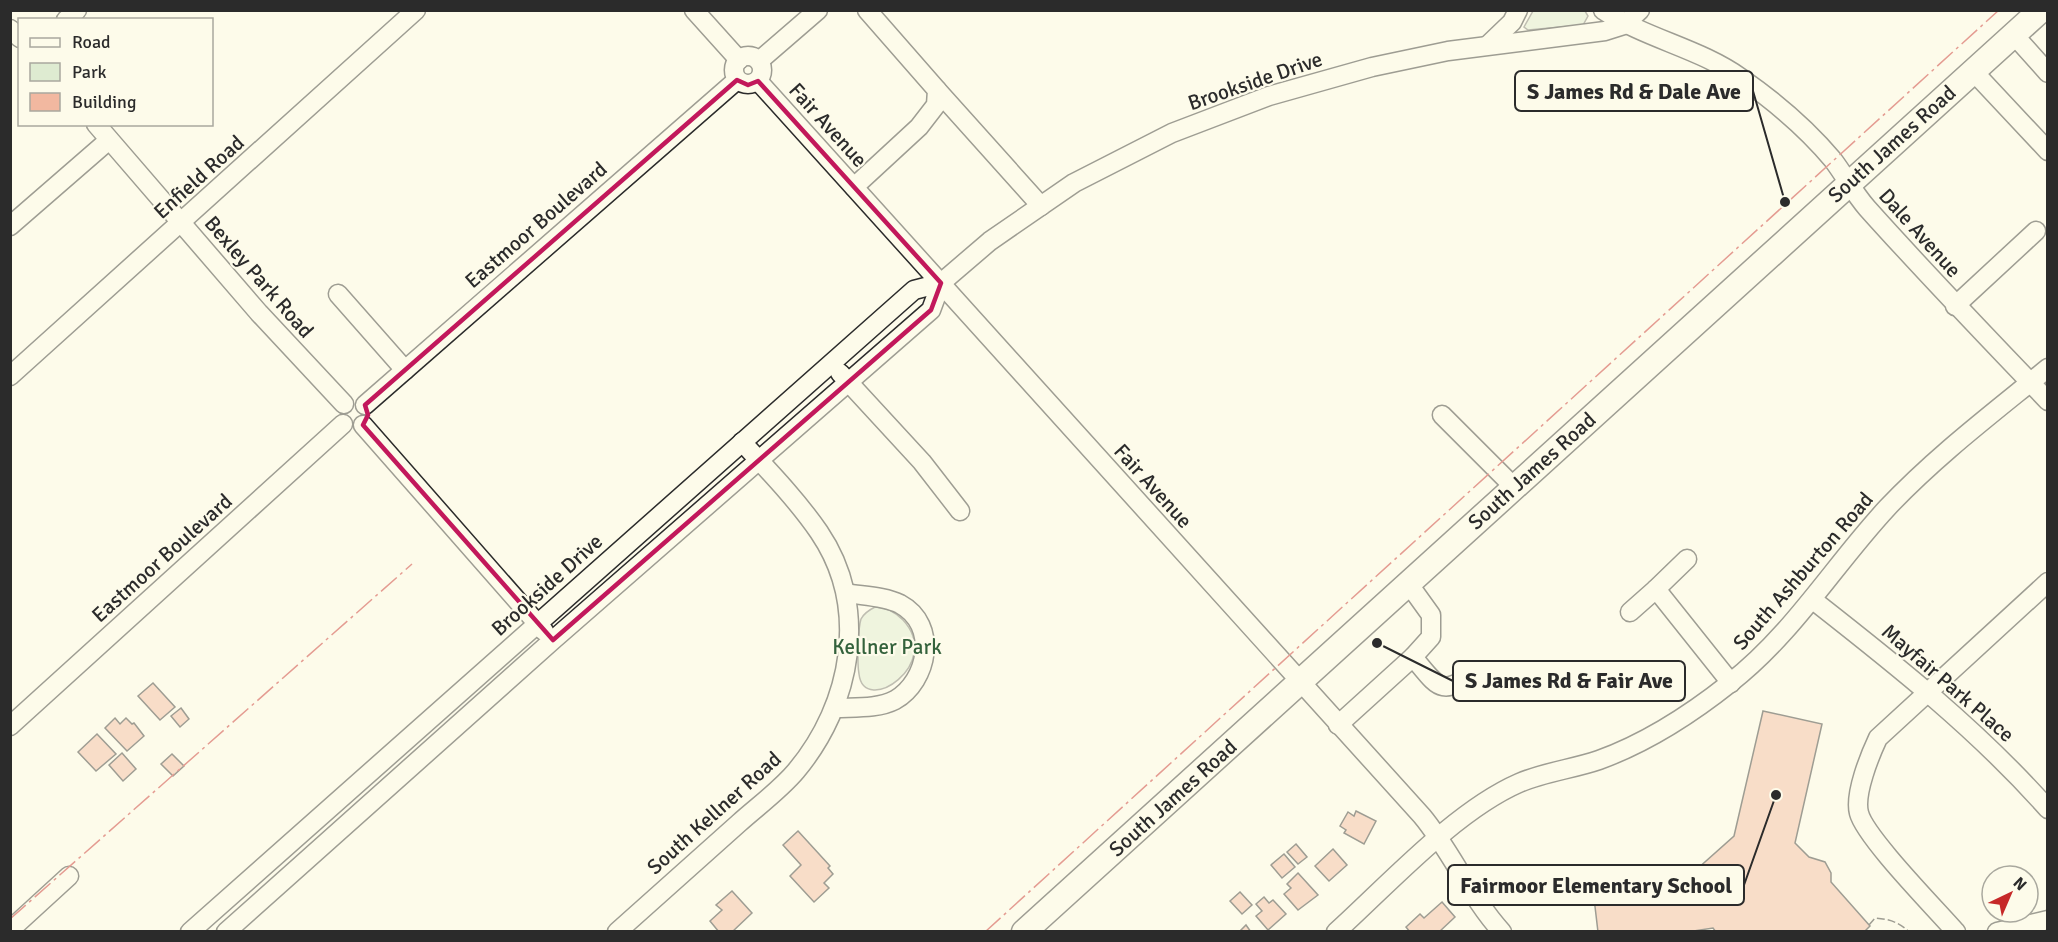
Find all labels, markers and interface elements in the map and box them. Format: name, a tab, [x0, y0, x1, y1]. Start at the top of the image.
legend	[18, 18, 213, 126]
text: Road	[72, 31, 111, 53]
street label: Brookside Drive	[1184, 46, 1326, 116]
text: Park	[72, 61, 107, 83]
callout: S James Rd & Dale Ave	[1515, 71, 1753, 111]
street label: Fair Avenue	[783, 77, 873, 173]
text: S James Rd & Dale Ave	[1527, 78, 1741, 105]
street label: South James Road	[1823, 80, 1961, 208]
text: Building	[72, 91, 136, 113]
street label: Enfield Road	[148, 130, 250, 224]
street label: Eastmoor Boulevard	[460, 156, 612, 294]
street label: Dale Avenue	[1873, 183, 1967, 283]
street label: Bexley Park Road	[199, 211, 319, 343]
street label: South James Road	[1463, 407, 1601, 535]
street label: Fair Avenue	[1108, 438, 1198, 534]
street label: South Ashburton Road	[1727, 487, 1879, 655]
street label: Eastmoor Boulevard	[86, 488, 238, 628]
street label: Brookside Drive	[486, 528, 608, 642]
street label: Mayfair Park Place	[1876, 618, 2020, 748]
park label: Kellner Park	[832, 634, 942, 660]
callout: S James Rd & Fair Ave	[1453, 661, 1685, 701]
text: S James Rd & Fair Ave	[1465, 667, 1673, 694]
street label: South James Road	[1104, 734, 1242, 862]
street label: South Kellner Road	[642, 746, 786, 880]
north arrow	[1980, 864, 2040, 924]
callout: Fairmoor Elementary School	[1448, 865, 1744, 905]
text: Fairmoor Elementary School	[1460, 872, 1732, 899]
text: N	[2009, 873, 2031, 895]

